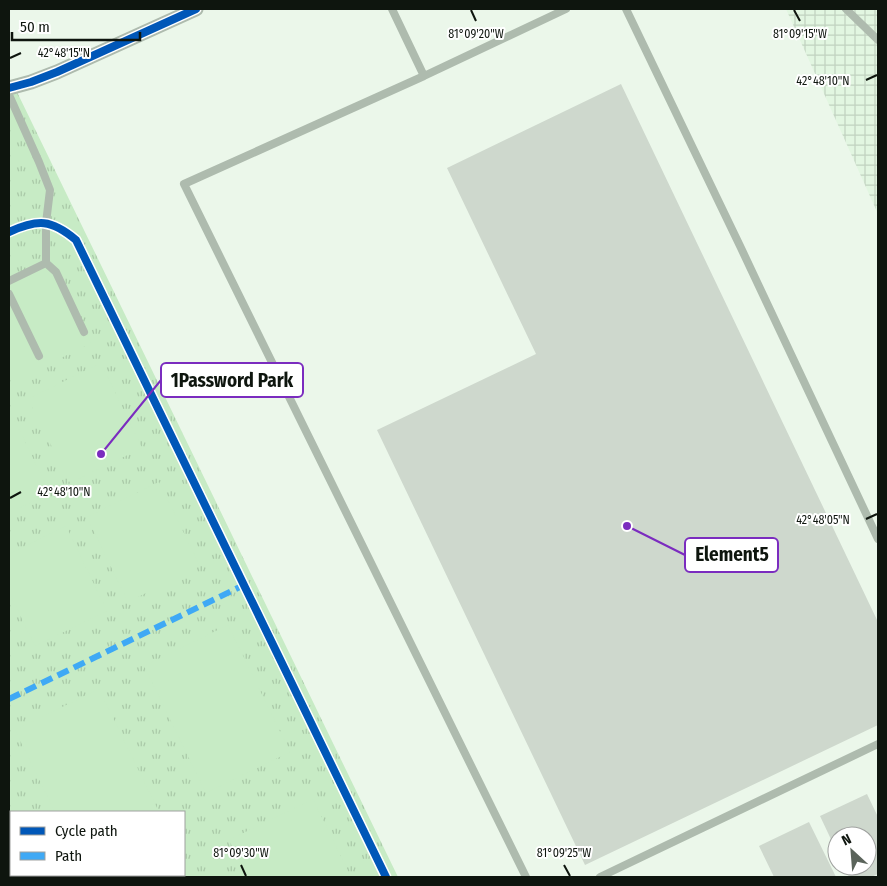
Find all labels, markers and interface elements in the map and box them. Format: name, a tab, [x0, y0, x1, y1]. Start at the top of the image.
scale bar	[12, 10, 140, 42]
text: 50 m	[20, 18, 50, 36]
text: 81°09'20"W	[448, 27, 504, 41]
text: 81°09'15"W	[773, 27, 827, 41]
text: 42°48'15"N	[38, 46, 90, 60]
text: 42°48'10"N	[796, 74, 850, 88]
callout: 1Password Park	[161, 363, 303, 397]
text: 1Password Park	[171, 369, 294, 392]
text: 42°48'10"N	[37, 485, 91, 499]
text: 42°48'05"N	[796, 513, 850, 527]
callout: Element5	[685, 538, 778, 572]
text: Element5	[695, 543, 769, 566]
legend	[10, 811, 185, 876]
text: Cycle path	[55, 822, 118, 840]
north arrow	[827, 826, 877, 876]
text: N	[839, 830, 854, 849]
text: 81°09'30"W	[213, 846, 269, 860]
text: 81°09'25"W	[537, 846, 591, 860]
text: Path	[55, 847, 82, 865]

